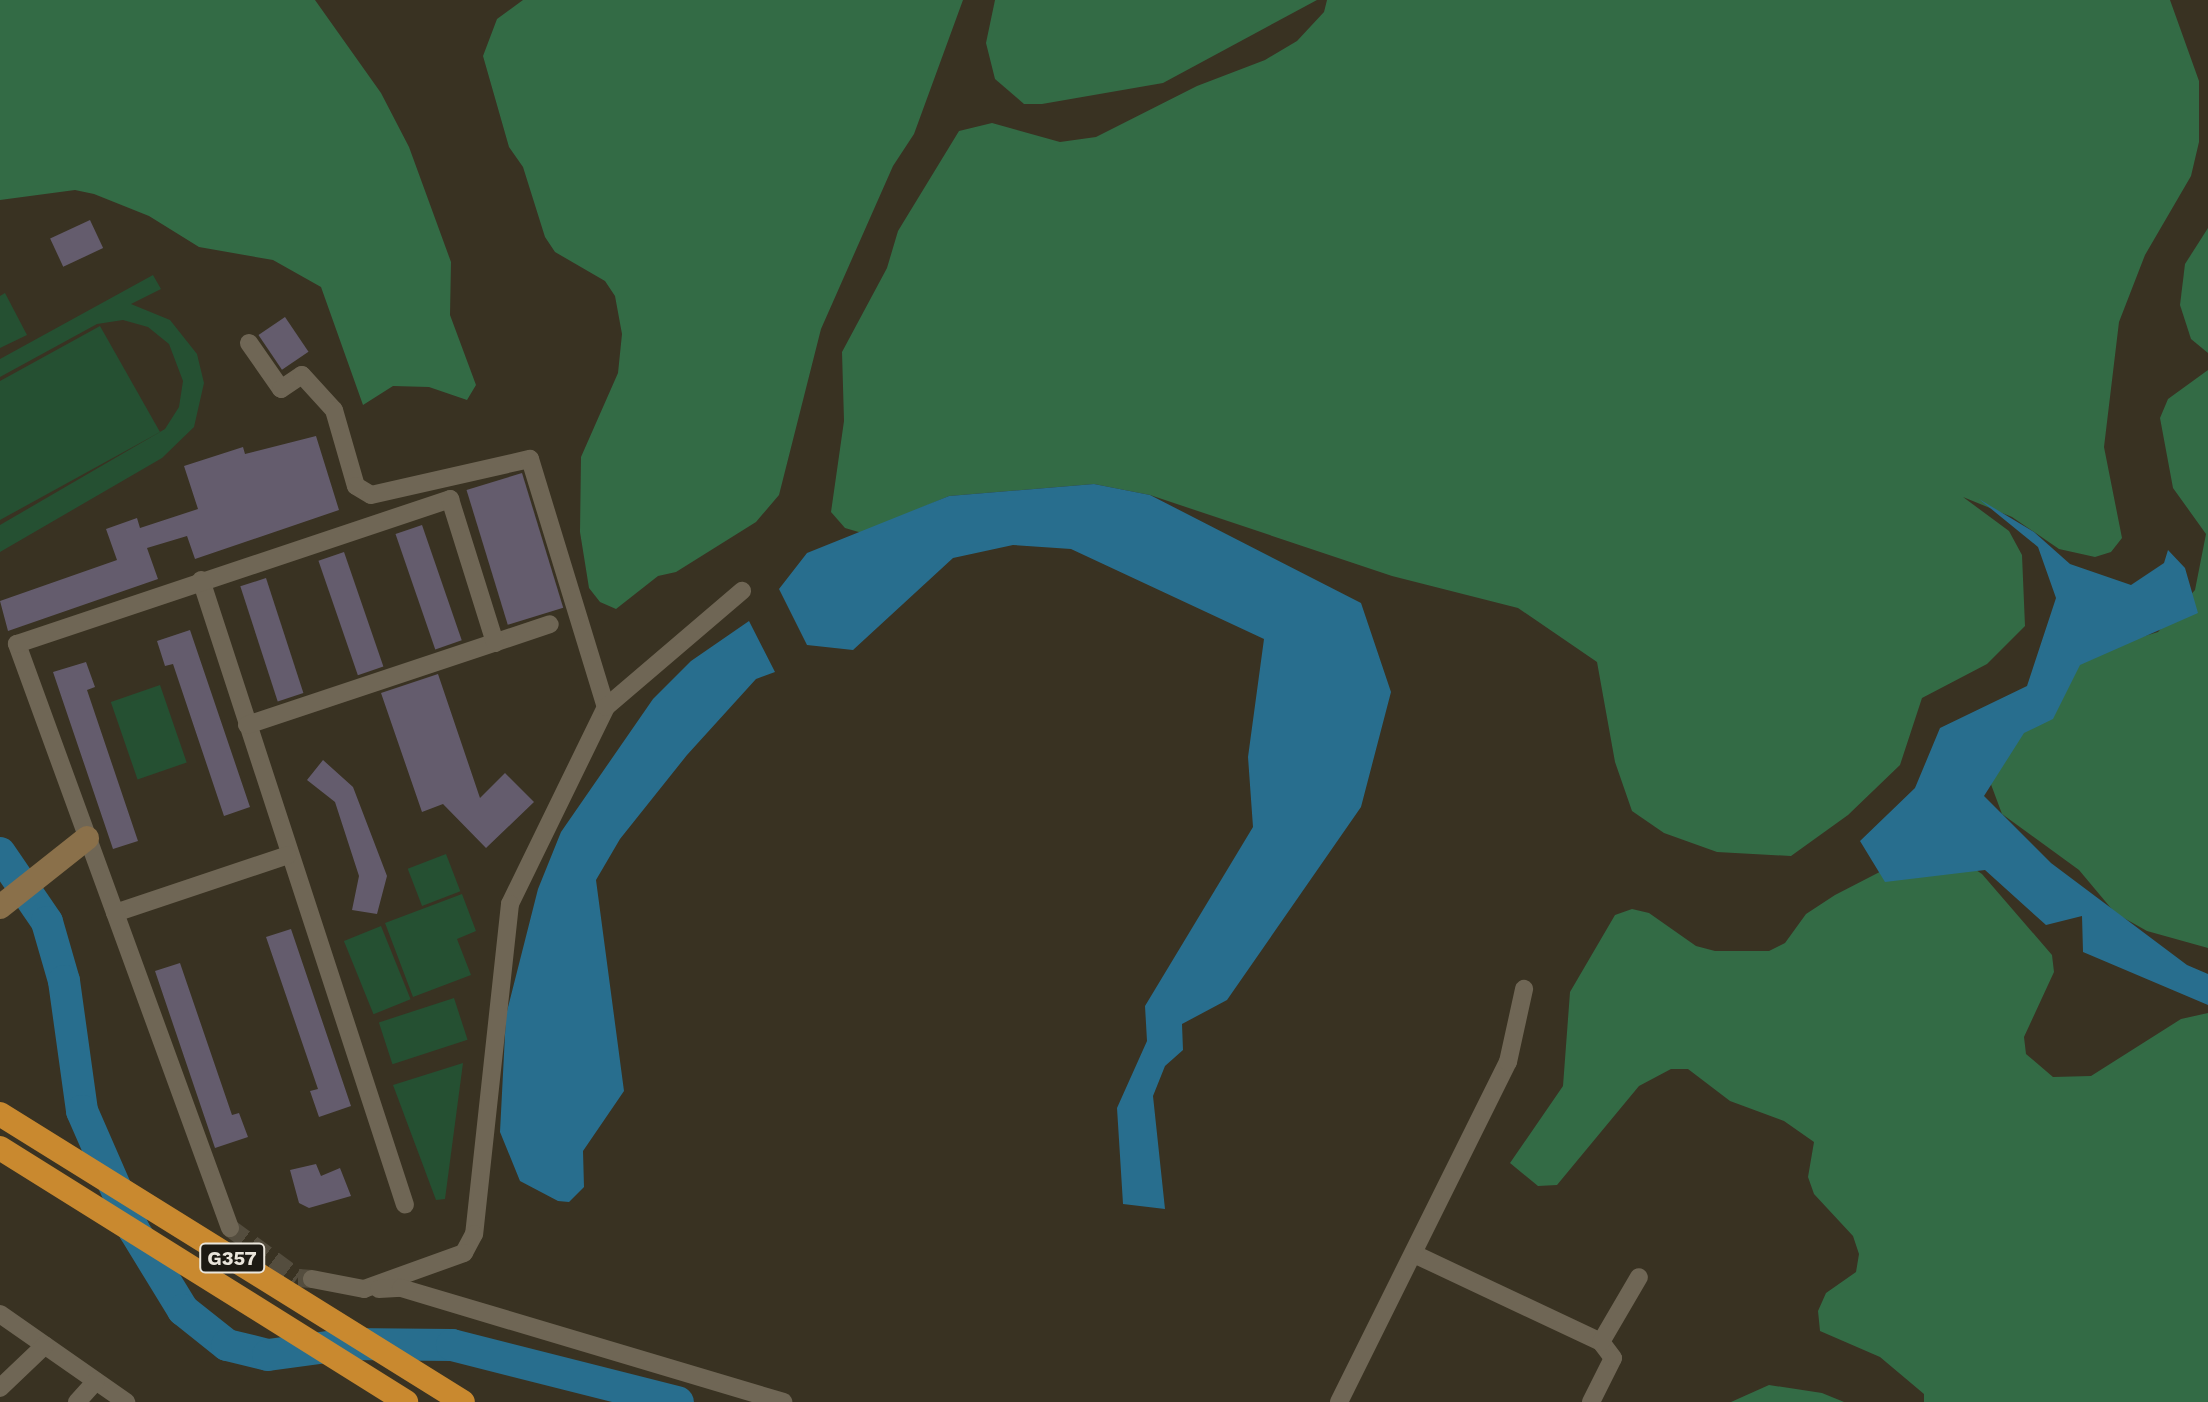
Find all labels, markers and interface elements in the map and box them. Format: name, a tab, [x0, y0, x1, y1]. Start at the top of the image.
road number: G357	[198, 1242, 266, 1274]

